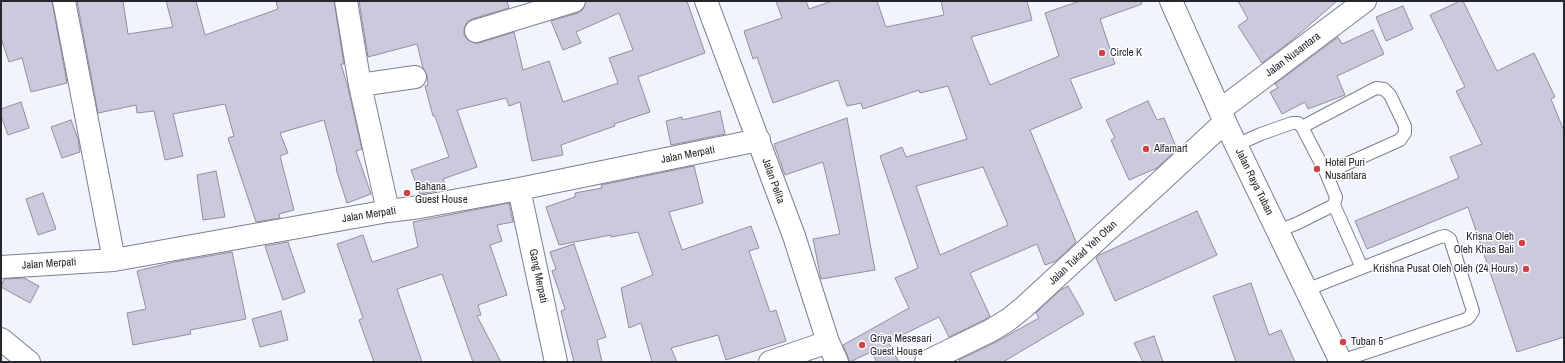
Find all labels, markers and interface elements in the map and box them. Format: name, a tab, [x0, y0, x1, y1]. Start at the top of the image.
street label: Jalan Nusantara	[1263, 30, 1323, 80]
place label: Circle K	[1110, 46, 1142, 60]
marker: Circle K	[1097, 48, 1107, 58]
place label: Alfamart	[1154, 142, 1188, 156]
street label: Jalan Merpati	[660, 143, 716, 167]
marker: Alfamart	[1141, 144, 1151, 154]
street label: Jalan Raya Tuban	[1232, 147, 1276, 217]
place label: Hotel Puri Nusantara	[1325, 156, 1367, 182]
street label: Jalan Pelita	[759, 157, 787, 205]
marker: Hotel Puri Nusantara	[1312, 164, 1322, 174]
place label: Bahana Guest House	[415, 180, 468, 206]
marker: Bahana Guest House	[402, 188, 412, 198]
street label: Jalan Merpati	[341, 204, 397, 226]
street label: Jalan Tukad Yeh Otan	[1046, 218, 1120, 288]
place label: Krisna Oleh Oleh Khas Bali	[1454, 230, 1514, 256]
marker: Krisna Oleh Oleh Khas Bali	[1517, 238, 1527, 248]
street label: Gang Merpati	[526, 248, 550, 304]
street label: Jalan Merpati	[21, 256, 77, 272]
place label: Krishna Pusat Oleh Oleh (24 Hours)	[1373, 262, 1518, 276]
marker: Krishna Pusat Oleh Oleh (24 Hours)	[1521, 264, 1531, 274]
place label: Griya Mesesari Guest House	[870, 332, 932, 358]
place label: Tuban 5	[1351, 335, 1383, 349]
marker: Tuban 5	[1338, 337, 1348, 347]
marker: Griya Mesesari Guest House	[857, 340, 867, 350]

